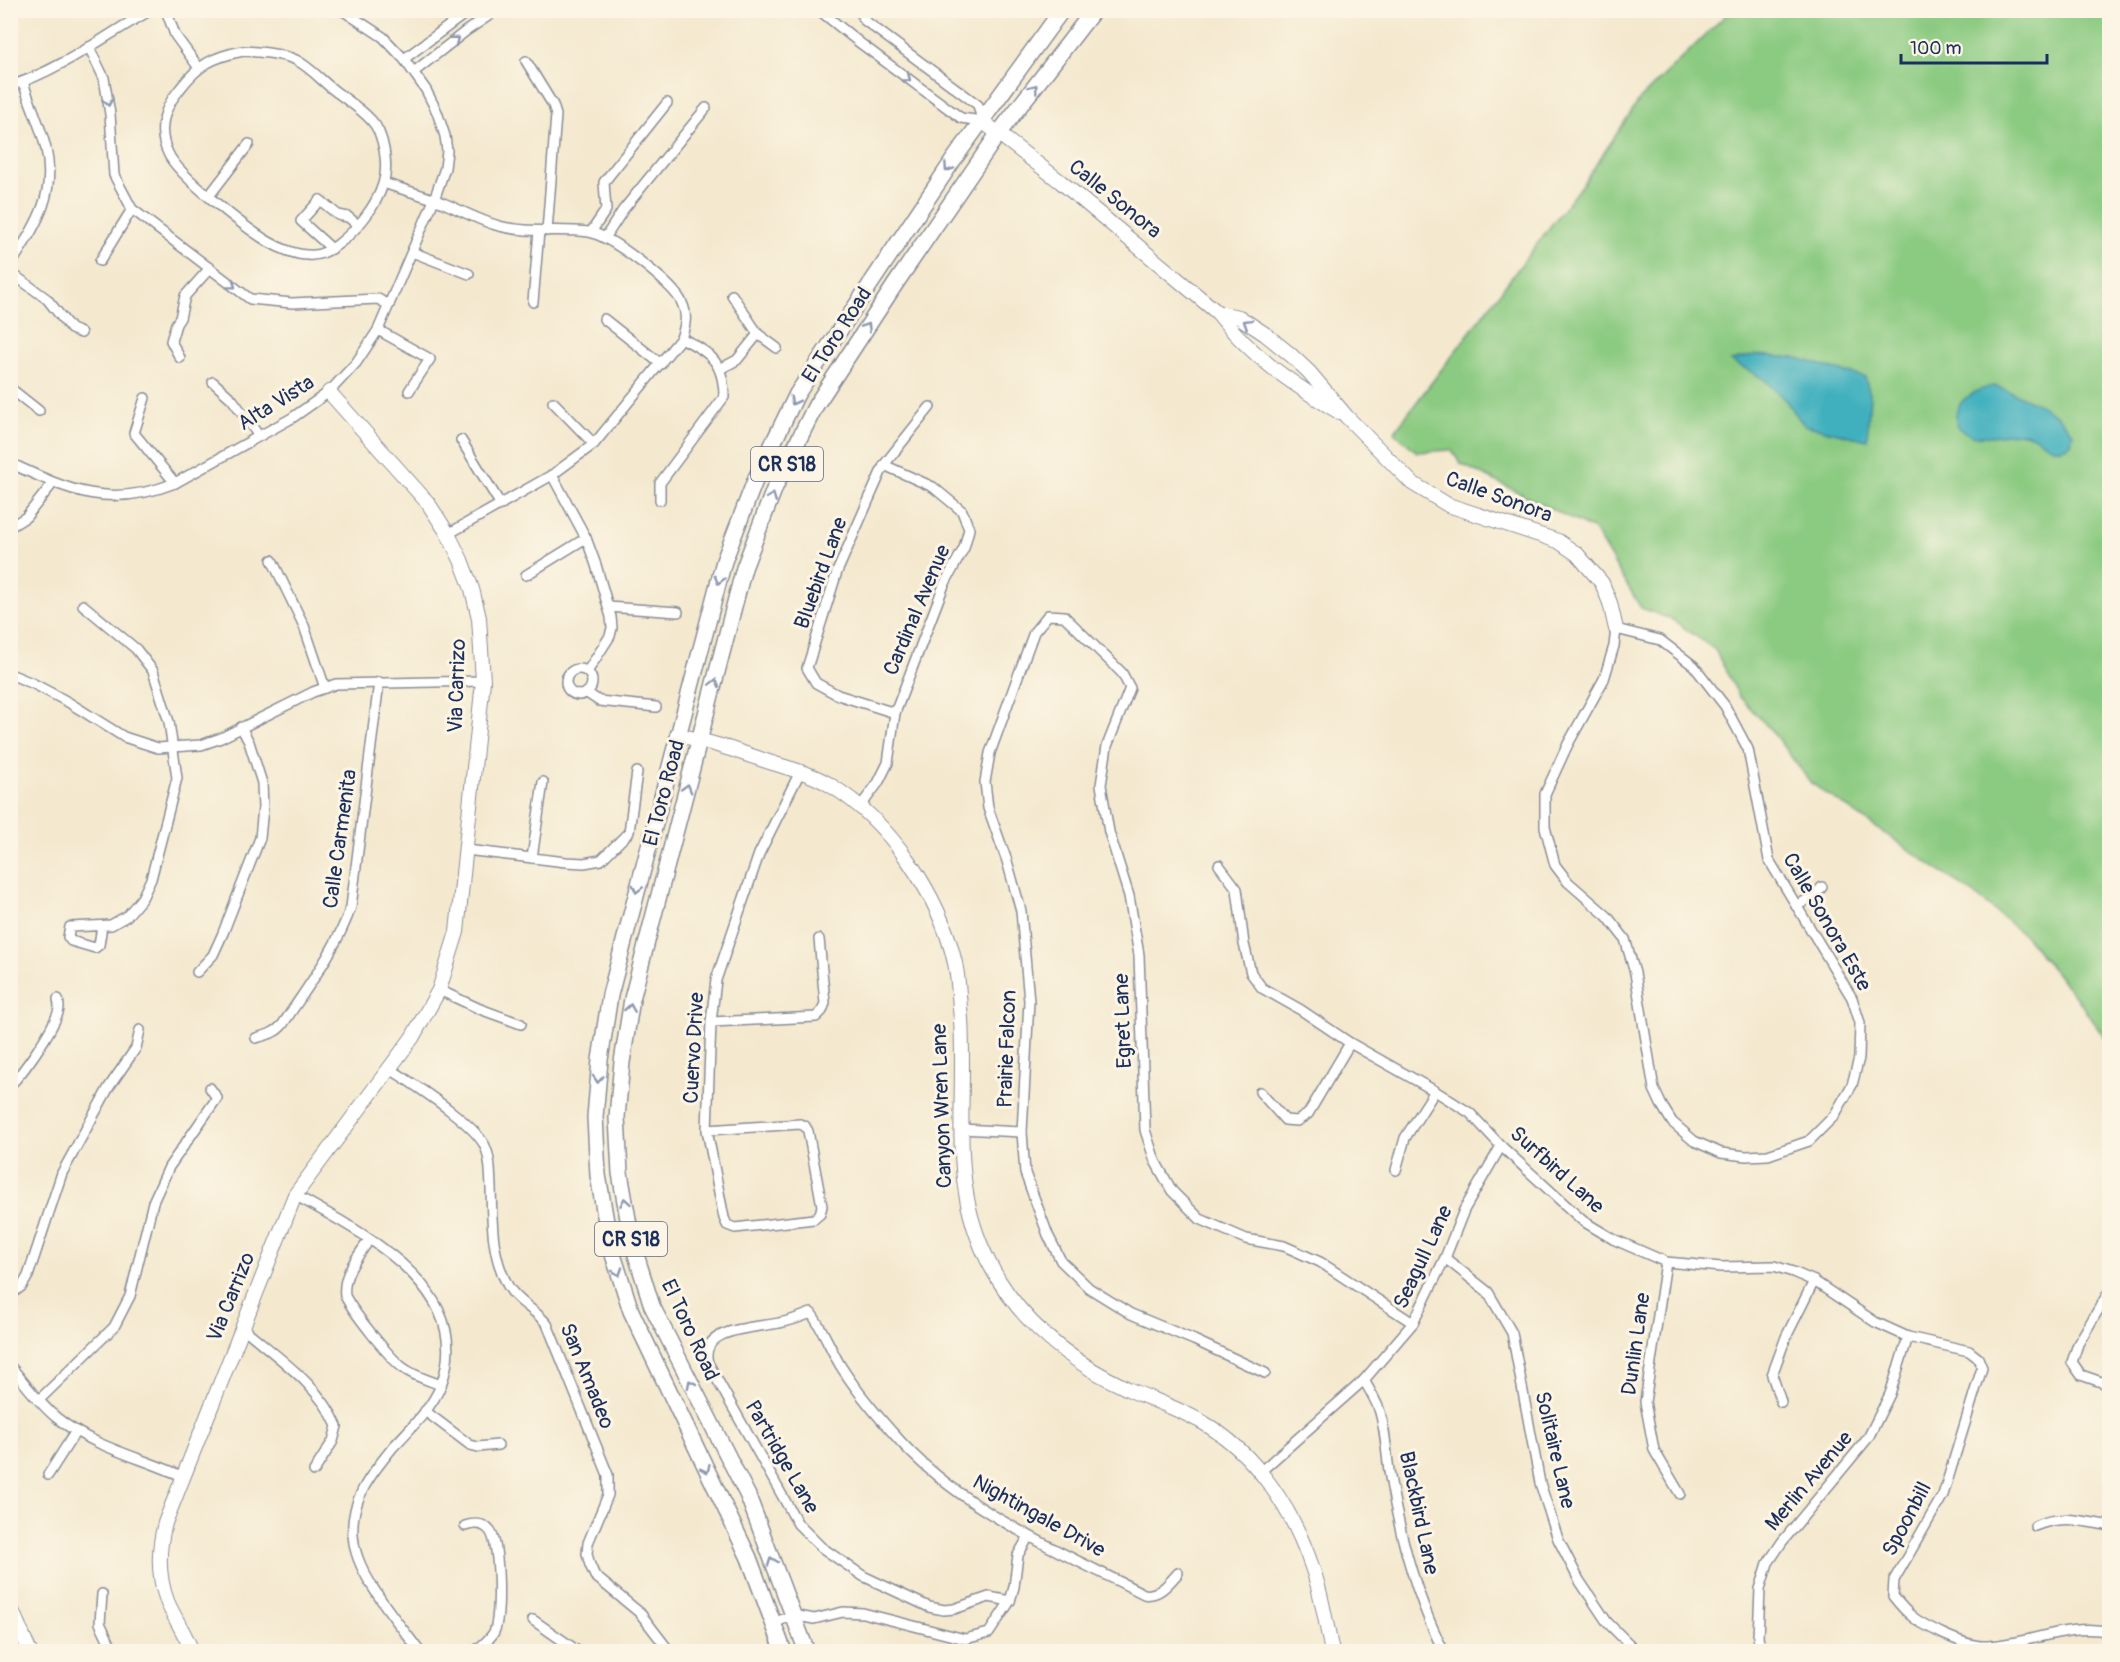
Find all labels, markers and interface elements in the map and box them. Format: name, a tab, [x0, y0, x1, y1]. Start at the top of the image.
scale bar	[1901, 27, 2046, 65]
one-way arrow	[448, 36, 459, 47]
text: 100 m	[1910, 37, 1962, 60]
one-way arrow	[901, 71, 912, 82]
one-way arrow	[1026, 83, 1037, 94]
one-way arrow	[101, 98, 113, 107]
street label: Calle Sonora	[1063, 153, 1167, 245]
one-way arrow	[944, 161, 955, 172]
one-way arrow	[225, 278, 236, 289]
street label: El Toro Road	[796, 282, 878, 388]
one-way arrow	[1243, 318, 1253, 330]
one-way arrow	[860, 323, 871, 334]
street label: Alta Vista	[233, 369, 319, 437]
one-way arrow	[790, 394, 802, 405]
road number: CR S18	[751, 447, 823, 481]
street label: Calle Sonora	[1442, 465, 1556, 529]
one-way arrow	[764, 492, 777, 502]
street label: Bluebird Lane	[788, 513, 854, 633]
street label: Cardinal Avenue	[877, 540, 957, 679]
one-way arrow	[714, 574, 726, 585]
street label: Via Carrizo	[442, 638, 472, 734]
one-way arrow	[707, 678, 720, 688]
street label: El Toro Road	[637, 737, 691, 849]
street label: Calle Carmenita	[317, 768, 363, 910]
one-way arrow	[679, 783, 692, 793]
street label: Calle Sonora Este	[1776, 848, 1878, 997]
one-way arrow	[632, 883, 645, 893]
street label: Egret Lane	[1108, 972, 1138, 1069]
street label: Prairie Falcon	[991, 990, 1023, 1108]
street label: Cuervo Drive	[678, 991, 710, 1104]
one-way arrow	[624, 1003, 636, 1013]
street label: Canyon Wren Lane	[926, 1023, 958, 1189]
one-way arrow	[592, 1075, 605, 1084]
street label: Surfbird Lane	[1504, 1120, 1610, 1220]
one-way arrow	[619, 1197, 632, 1207]
street label: Seagull Lane	[1387, 1200, 1459, 1313]
road number: CR S18	[595, 1222, 667, 1256]
street label: Via Carrizo	[201, 1248, 261, 1346]
one-way arrow	[611, 1266, 624, 1277]
street label: El Toro Road	[655, 1275, 725, 1385]
street label: Dunlin Lane	[1615, 1290, 1657, 1397]
street label: San Amadeo	[554, 1319, 620, 1433]
one-way arrow	[687, 1379, 699, 1390]
street label: Solitaire Lane	[1528, 1389, 1582, 1512]
street label: Partridge Lane	[739, 1395, 826, 1519]
street label: Merlin Avenue	[1759, 1425, 1859, 1537]
street label: Blackbird Lane	[1393, 1449, 1445, 1578]
one-way arrow	[699, 1462, 711, 1473]
street label: Nightingale Drive	[968, 1468, 1111, 1564]
street label: Spoonbill	[1876, 1477, 1938, 1561]
one-way arrow	[767, 1556, 779, 1567]

